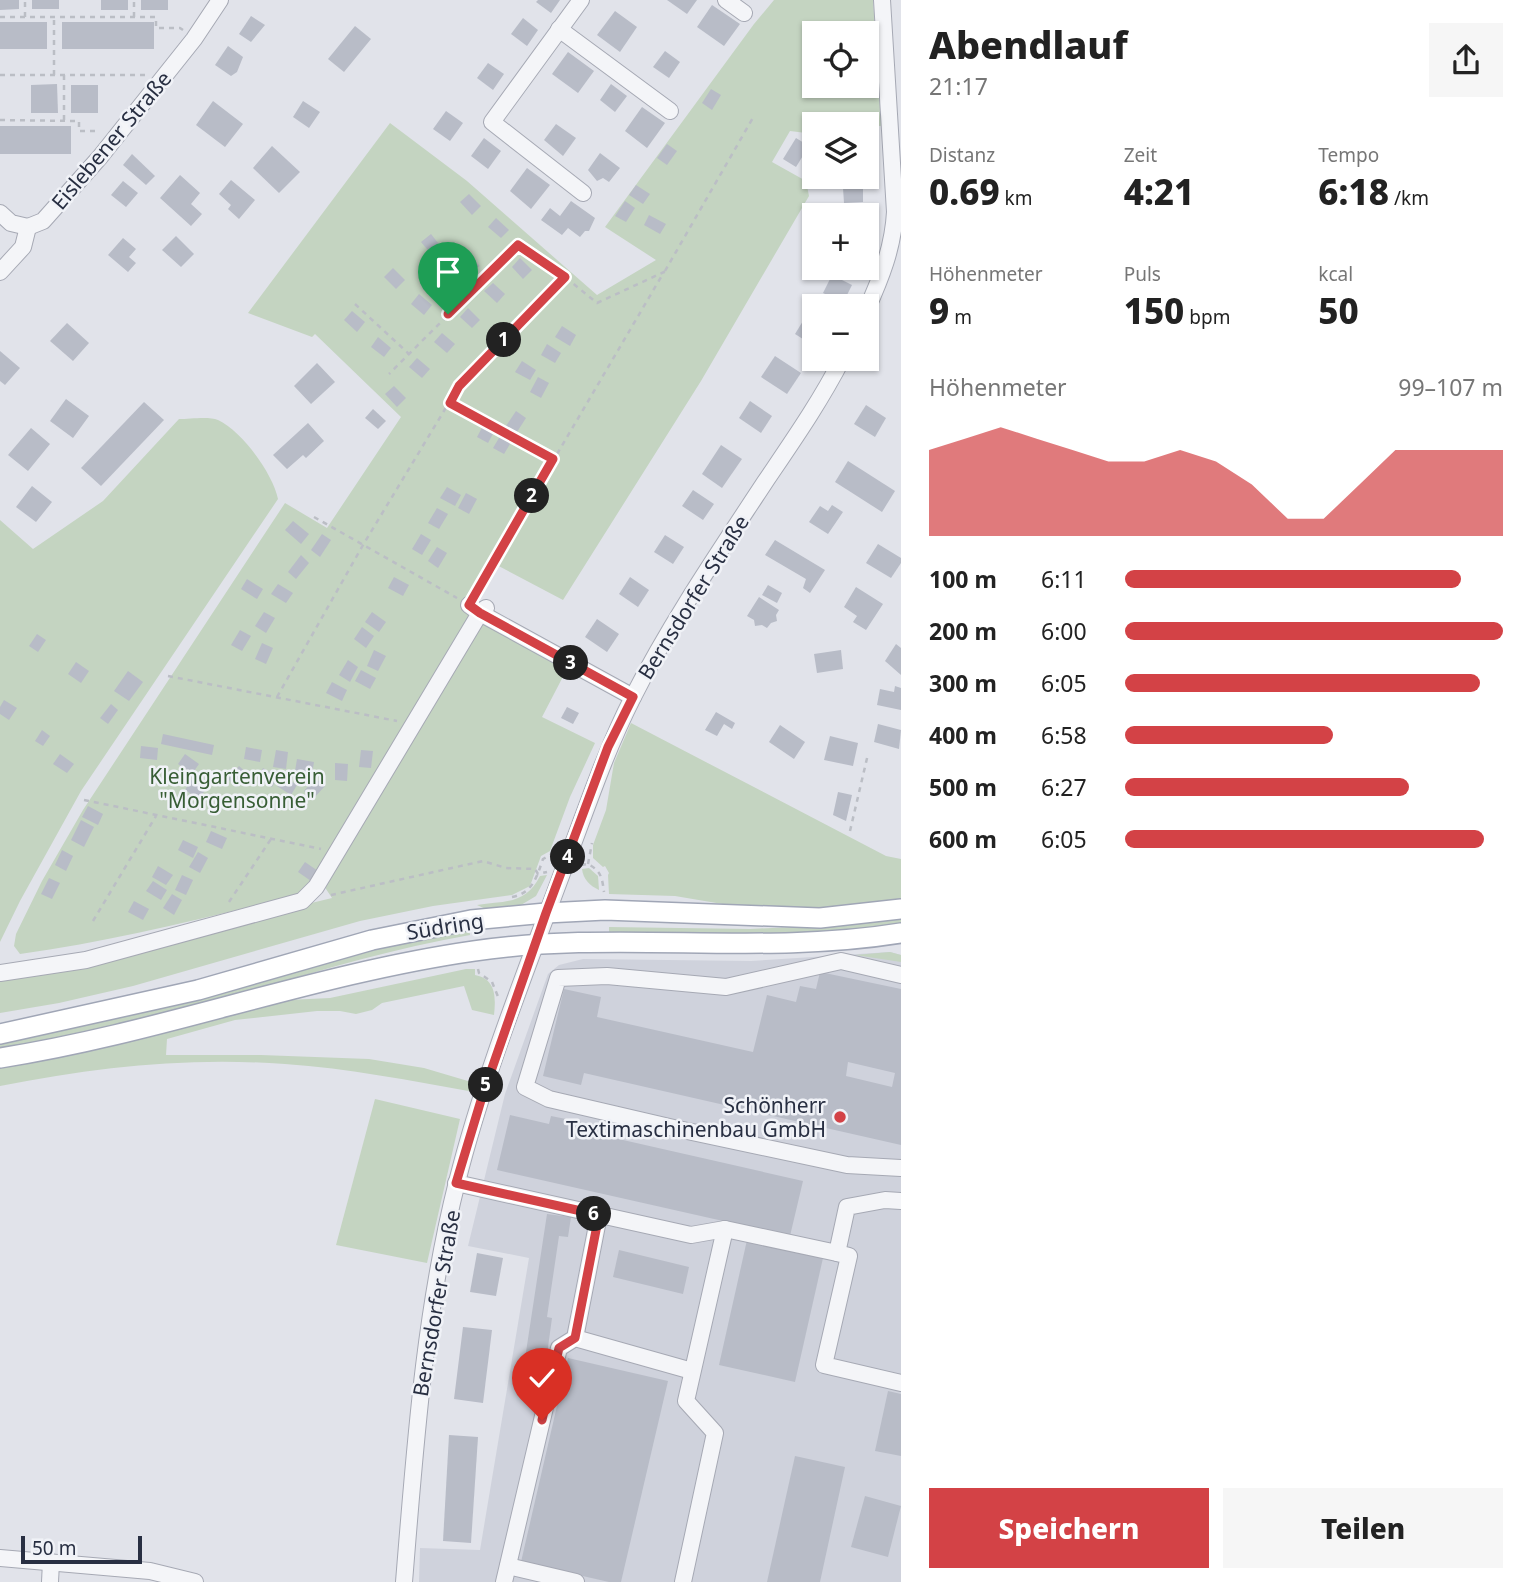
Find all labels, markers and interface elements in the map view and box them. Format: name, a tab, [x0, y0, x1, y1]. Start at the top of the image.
text: Abendlauf	[929, 18, 1128, 70]
map controls	[802, 21, 879, 371]
button: locate	[802, 21, 879, 98]
button: share	[1429, 23, 1503, 97]
street label: Eislebener Straße	[45, 65, 177, 215]
text: 21:17	[929, 70, 988, 102]
button: layers	[802, 112, 879, 189]
text: Distanz	[929, 142, 995, 168]
text: Zeit	[1124, 142, 1157, 168]
text: Tempo	[1318, 142, 1379, 168]
text: 0.69	[929, 168, 1000, 215]
text: 4:21	[1124, 168, 1194, 215]
text: 6:18	[1318, 168, 1389, 215]
text: km	[1000, 185, 1033, 211]
text: /km	[1389, 185, 1429, 211]
button: +	[802, 203, 879, 280]
pin	[418, 242, 478, 314]
icon: arrive	[429, 253, 467, 291]
text: Höhenmeter	[929, 261, 1043, 287]
text: Puls	[1124, 261, 1161, 287]
text: kcal	[1318, 261, 1353, 287]
text: 9	[929, 287, 949, 334]
text: 150	[1124, 287, 1184, 334]
text: 50	[1318, 287, 1359, 334]
button: −	[802, 294, 879, 371]
text: m	[949, 304, 972, 330]
text: bpm	[1184, 304, 1230, 330]
pin: 1	[486, 322, 522, 358]
text: 1	[498, 326, 509, 352]
text: Höhenmeter	[929, 371, 1067, 403]
text: 99–107 m	[1398, 371, 1503, 403]
pin: 2	[514, 478, 550, 514]
text: 2	[526, 482, 537, 508]
street label: Bernsdorfer Straße	[631, 509, 755, 685]
text: 100 m	[929, 563, 997, 595]
text: 6:11	[1041, 563, 1087, 595]
text: 200 m	[929, 615, 997, 647]
text: 6:00	[1041, 615, 1087, 647]
pin: 3	[554, 646, 588, 680]
text: 3	[565, 649, 576, 675]
text: 300 m	[929, 667, 997, 699]
text: 6:05	[1041, 667, 1087, 699]
text: 400 m	[929, 719, 997, 751]
text: 6:58	[1041, 719, 1087, 751]
park label: Kleingartenverein "Morgensonne"	[149, 762, 325, 814]
text: 500 m	[929, 771, 997, 803]
text: 6:27	[1041, 771, 1087, 803]
text: 600 m	[929, 823, 997, 855]
text: 6:05	[1041, 823, 1087, 855]
pin: 4	[550, 840, 586, 874]
text: 4	[562, 843, 573, 869]
street label: Südring	[405, 906, 485, 946]
pin: 5	[468, 1068, 504, 1102]
text: 5	[480, 1071, 491, 1097]
place label: Schönherr Textimaschinenbau GmbH	[566, 1091, 826, 1143]
marker: Schönherr Textimaschinenbau GmbH	[832, 1109, 848, 1125]
pin: 6	[576, 1196, 612, 1232]
text: 6	[588, 1200, 599, 1226]
street label: Bernsdorfer Straße	[406, 1208, 466, 1398]
pin	[512, 1348, 572, 1420]
icon: check	[523, 1359, 561, 1397]
button: Speichern	[929, 1488, 1209, 1568]
button: Teilen	[1223, 1488, 1503, 1568]
scale bar	[21, 1533, 142, 1565]
text: 50 m	[32, 1535, 76, 1561]

